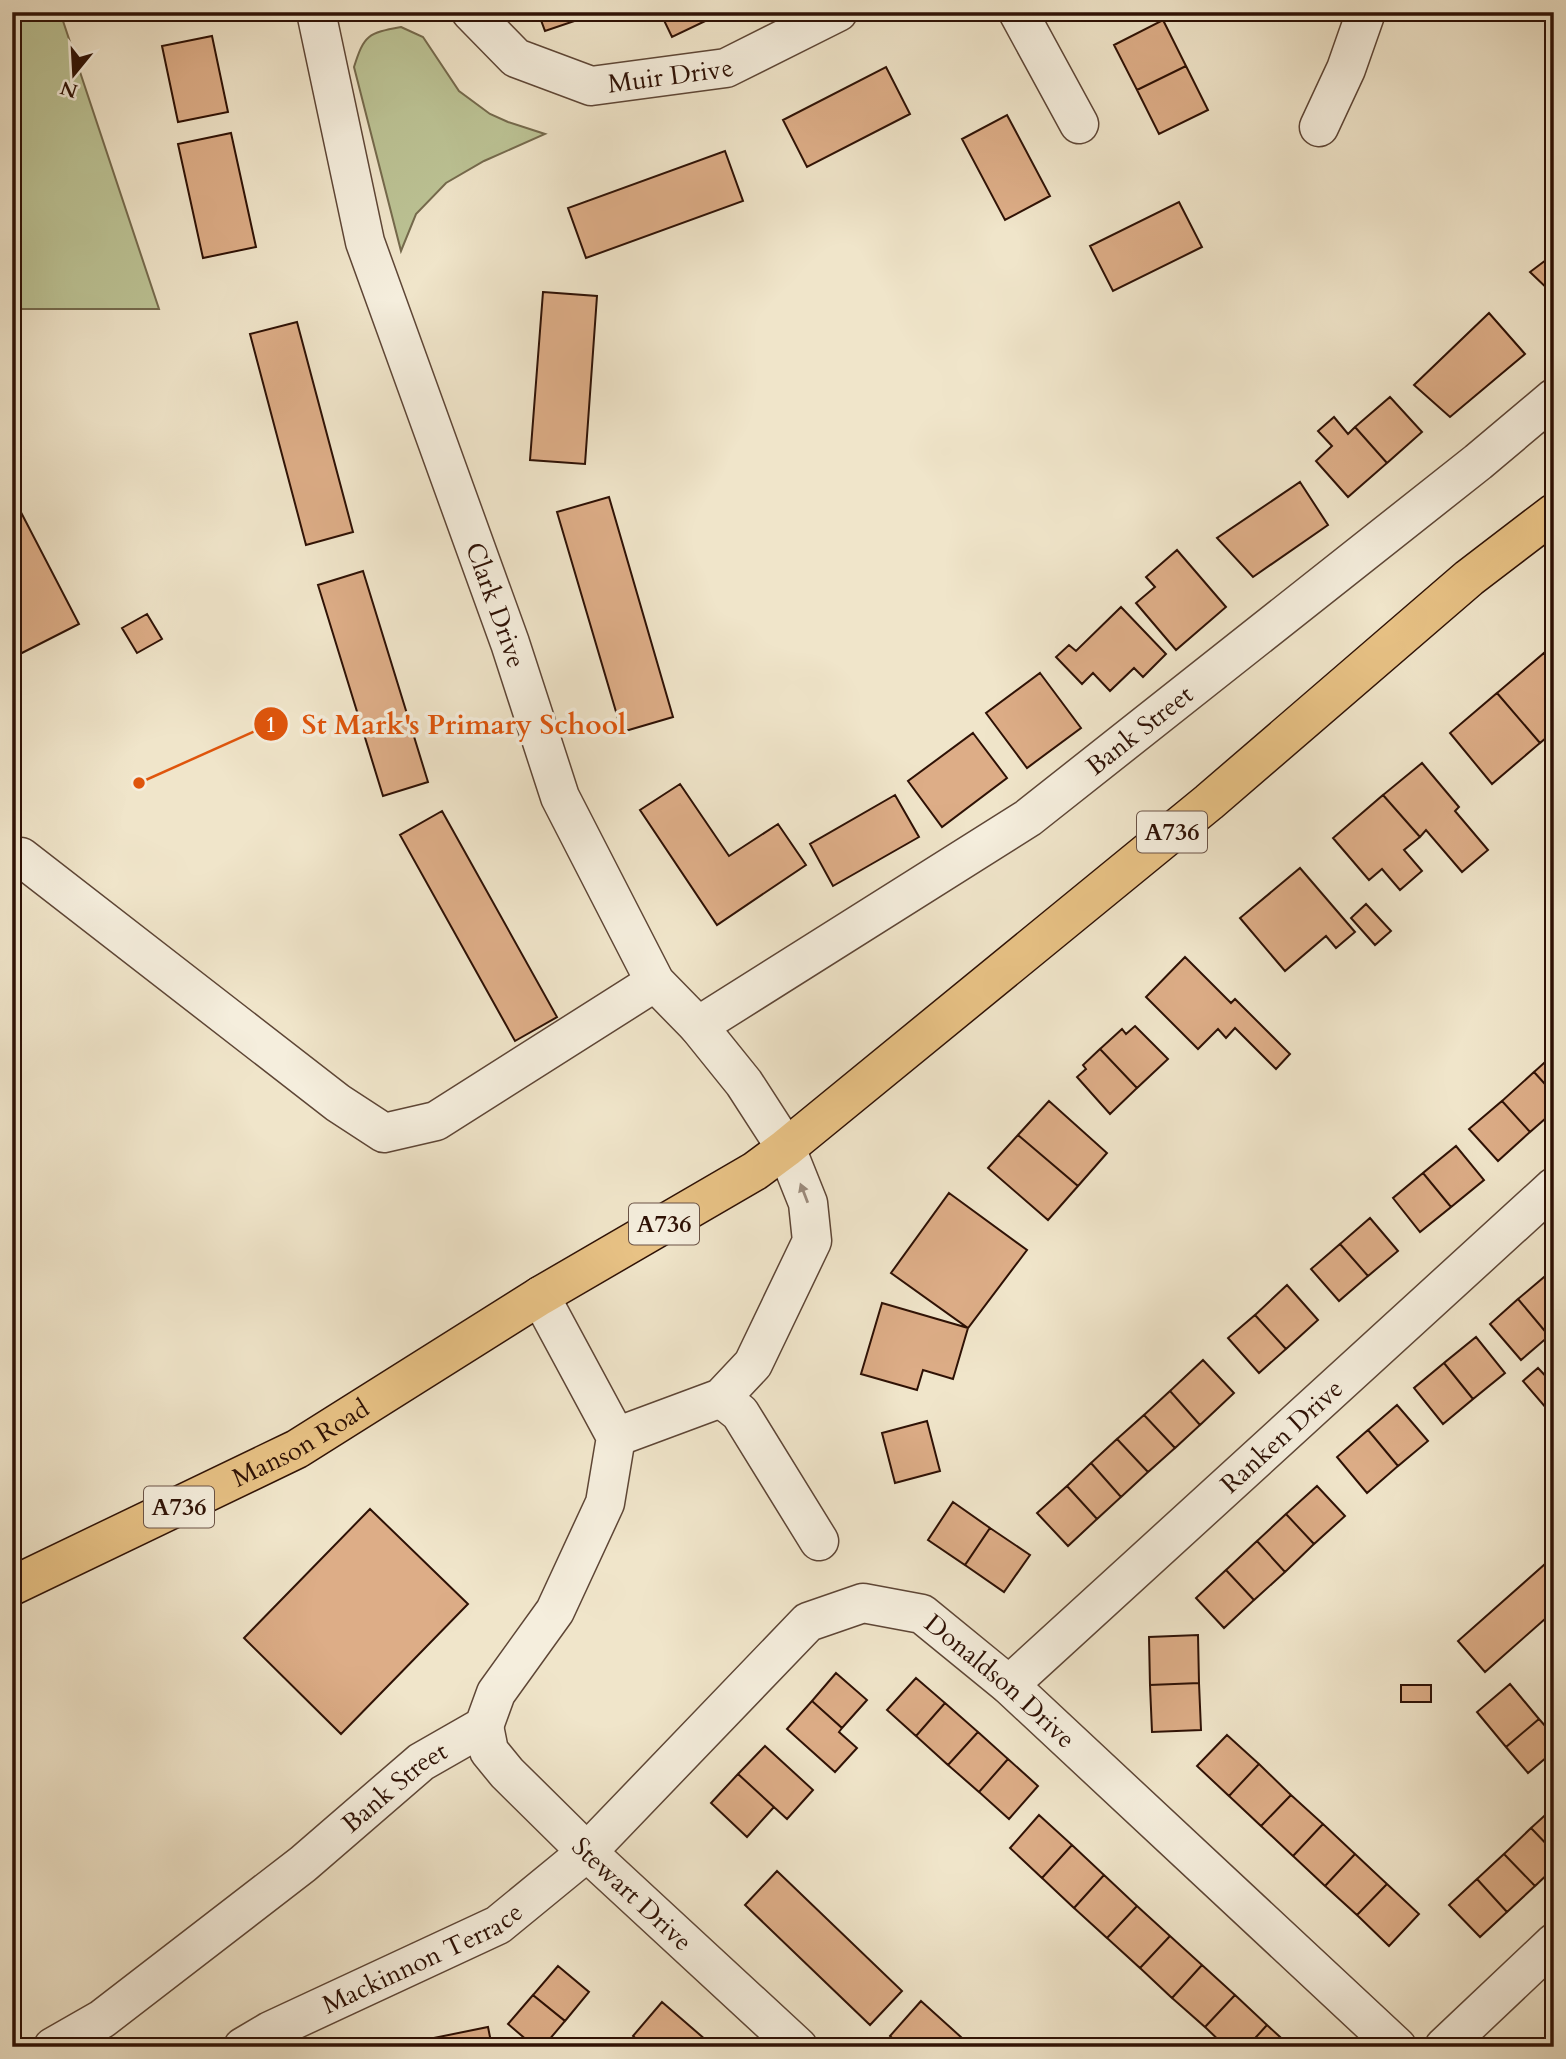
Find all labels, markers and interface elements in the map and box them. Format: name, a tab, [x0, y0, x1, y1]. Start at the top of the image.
north arrow	[38, 38, 108, 108]
street label: Muir Drive	[605, 50, 739, 101]
text: N	[57, 74, 81, 104]
street label: Clark Drive	[457, 537, 534, 672]
street label: Bank Street	[1079, 677, 1200, 783]
callout: St Mark's Primary School	[253, 700, 640, 749]
text: St Mark's Primary School	[302, 706, 626, 744]
text: 1	[266, 711, 276, 740]
road number: A736	[1137, 812, 1207, 852]
one-way arrow	[799, 1183, 810, 1204]
road number: A736	[629, 1204, 699, 1244]
street label: Ranken Drive	[1213, 1371, 1350, 1501]
street label: Manson Road	[226, 1390, 376, 1495]
road number: A736	[144, 1486, 214, 1527]
street label: Donaldson Drive	[917, 1606, 1083, 1756]
street label: Bank Street	[334, 1733, 453, 1841]
street label: Stewart Drive	[564, 1829, 700, 1959]
street label: Mackinnon Terrace	[316, 1895, 530, 2022]

